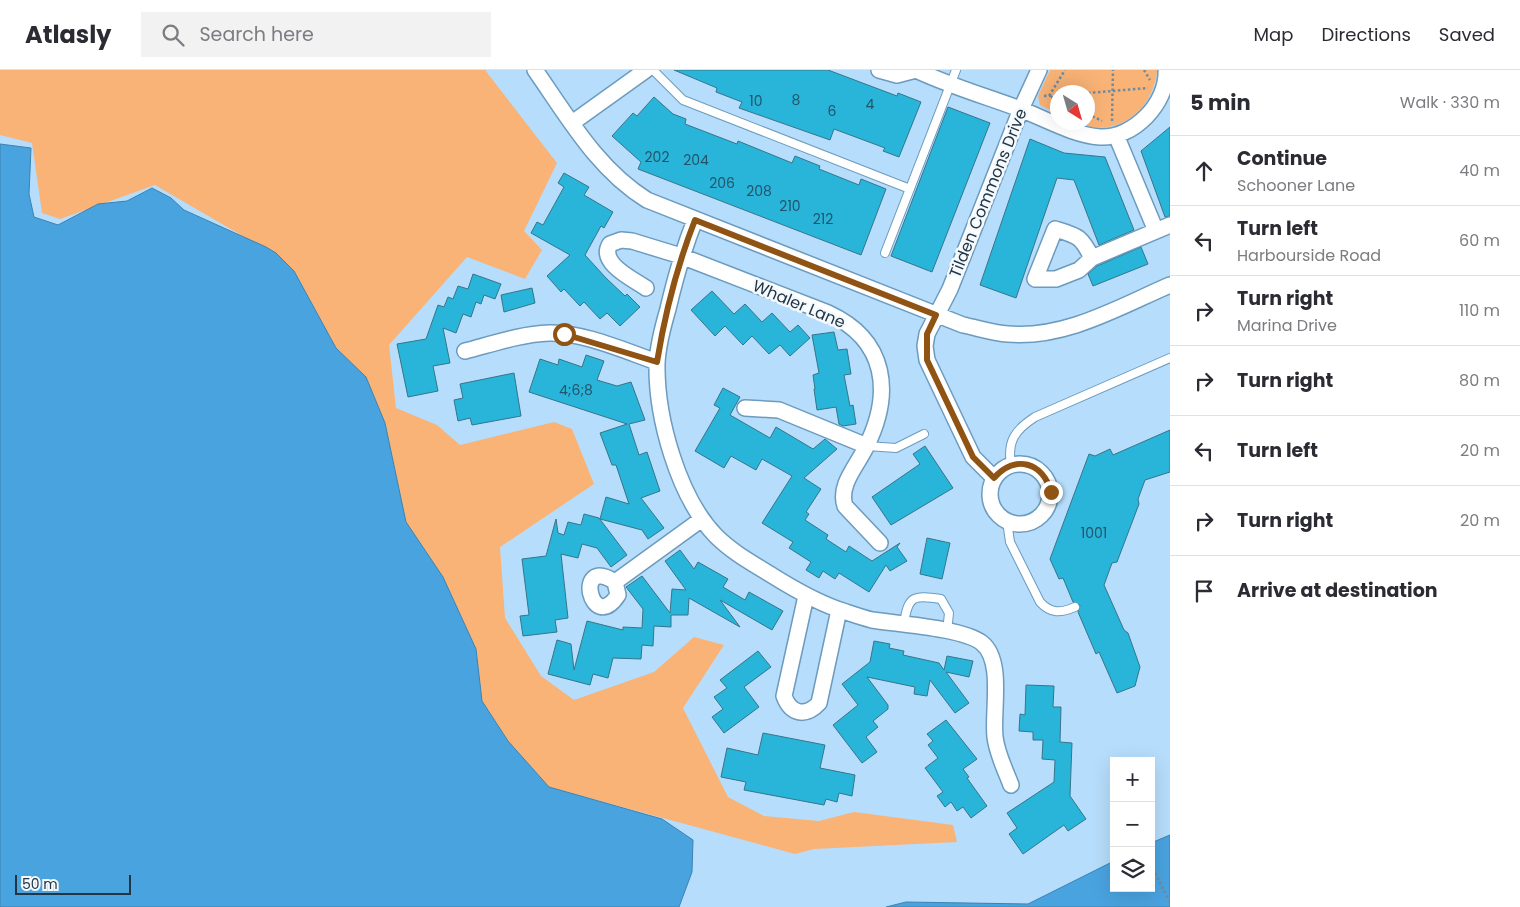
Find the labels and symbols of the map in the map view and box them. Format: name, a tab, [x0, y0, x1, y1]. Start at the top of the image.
north arrow	[1050, 85, 1095, 130]
house number: 8	[792, 90, 801, 110]
house number: 10	[749, 91, 763, 111]
house number: 4	[866, 94, 875, 114]
house number: 6	[828, 101, 837, 121]
street label: Tilden Commons Drive	[944, 105, 1033, 281]
house number: 202	[645, 147, 669, 167]
house number: 204	[683, 150, 709, 170]
house number: 206	[709, 173, 735, 193]
house number: 208	[746, 181, 772, 201]
house number: 210	[779, 196, 801, 216]
house number: 212	[813, 209, 833, 229]
street label: Whaler Lane	[749, 274, 849, 334]
route start	[553, 323, 576, 346]
house number: 4;6;8	[559, 380, 593, 400]
route end	[1040, 481, 1063, 504]
house number: 1001	[1081, 523, 1107, 543]
scale bar	[15, 872, 131, 895]

